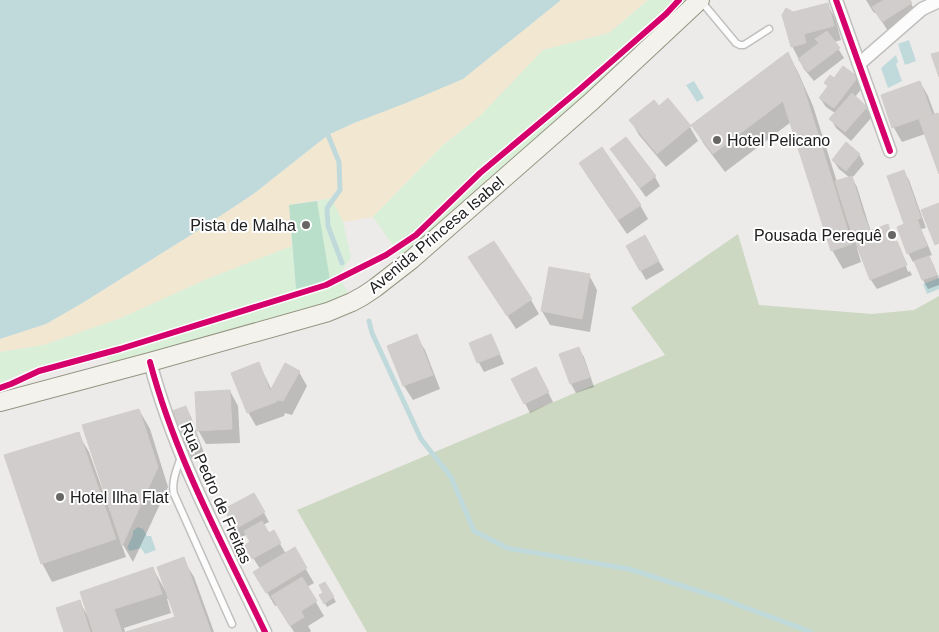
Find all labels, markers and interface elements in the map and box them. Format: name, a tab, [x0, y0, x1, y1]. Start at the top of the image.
place label: Hotel Pelicano	[727, 132, 830, 149]
marker: Hotel Pelicano	[711, 134, 723, 146]
street label: Avenida Princesa Isabel	[365, 173, 507, 297]
place label: Pista de Malha	[190, 217, 296, 234]
marker: Pista de Malha	[300, 219, 312, 231]
place label: Pousada Perequê	[754, 227, 882, 244]
marker: Pousada Perequê	[886, 229, 898, 241]
street label: Rua Pedro de Freitas	[177, 420, 255, 566]
place label: Hotel Ilha Flat	[70, 489, 169, 506]
marker: Hotel Ilha Flat	[54, 491, 66, 503]

